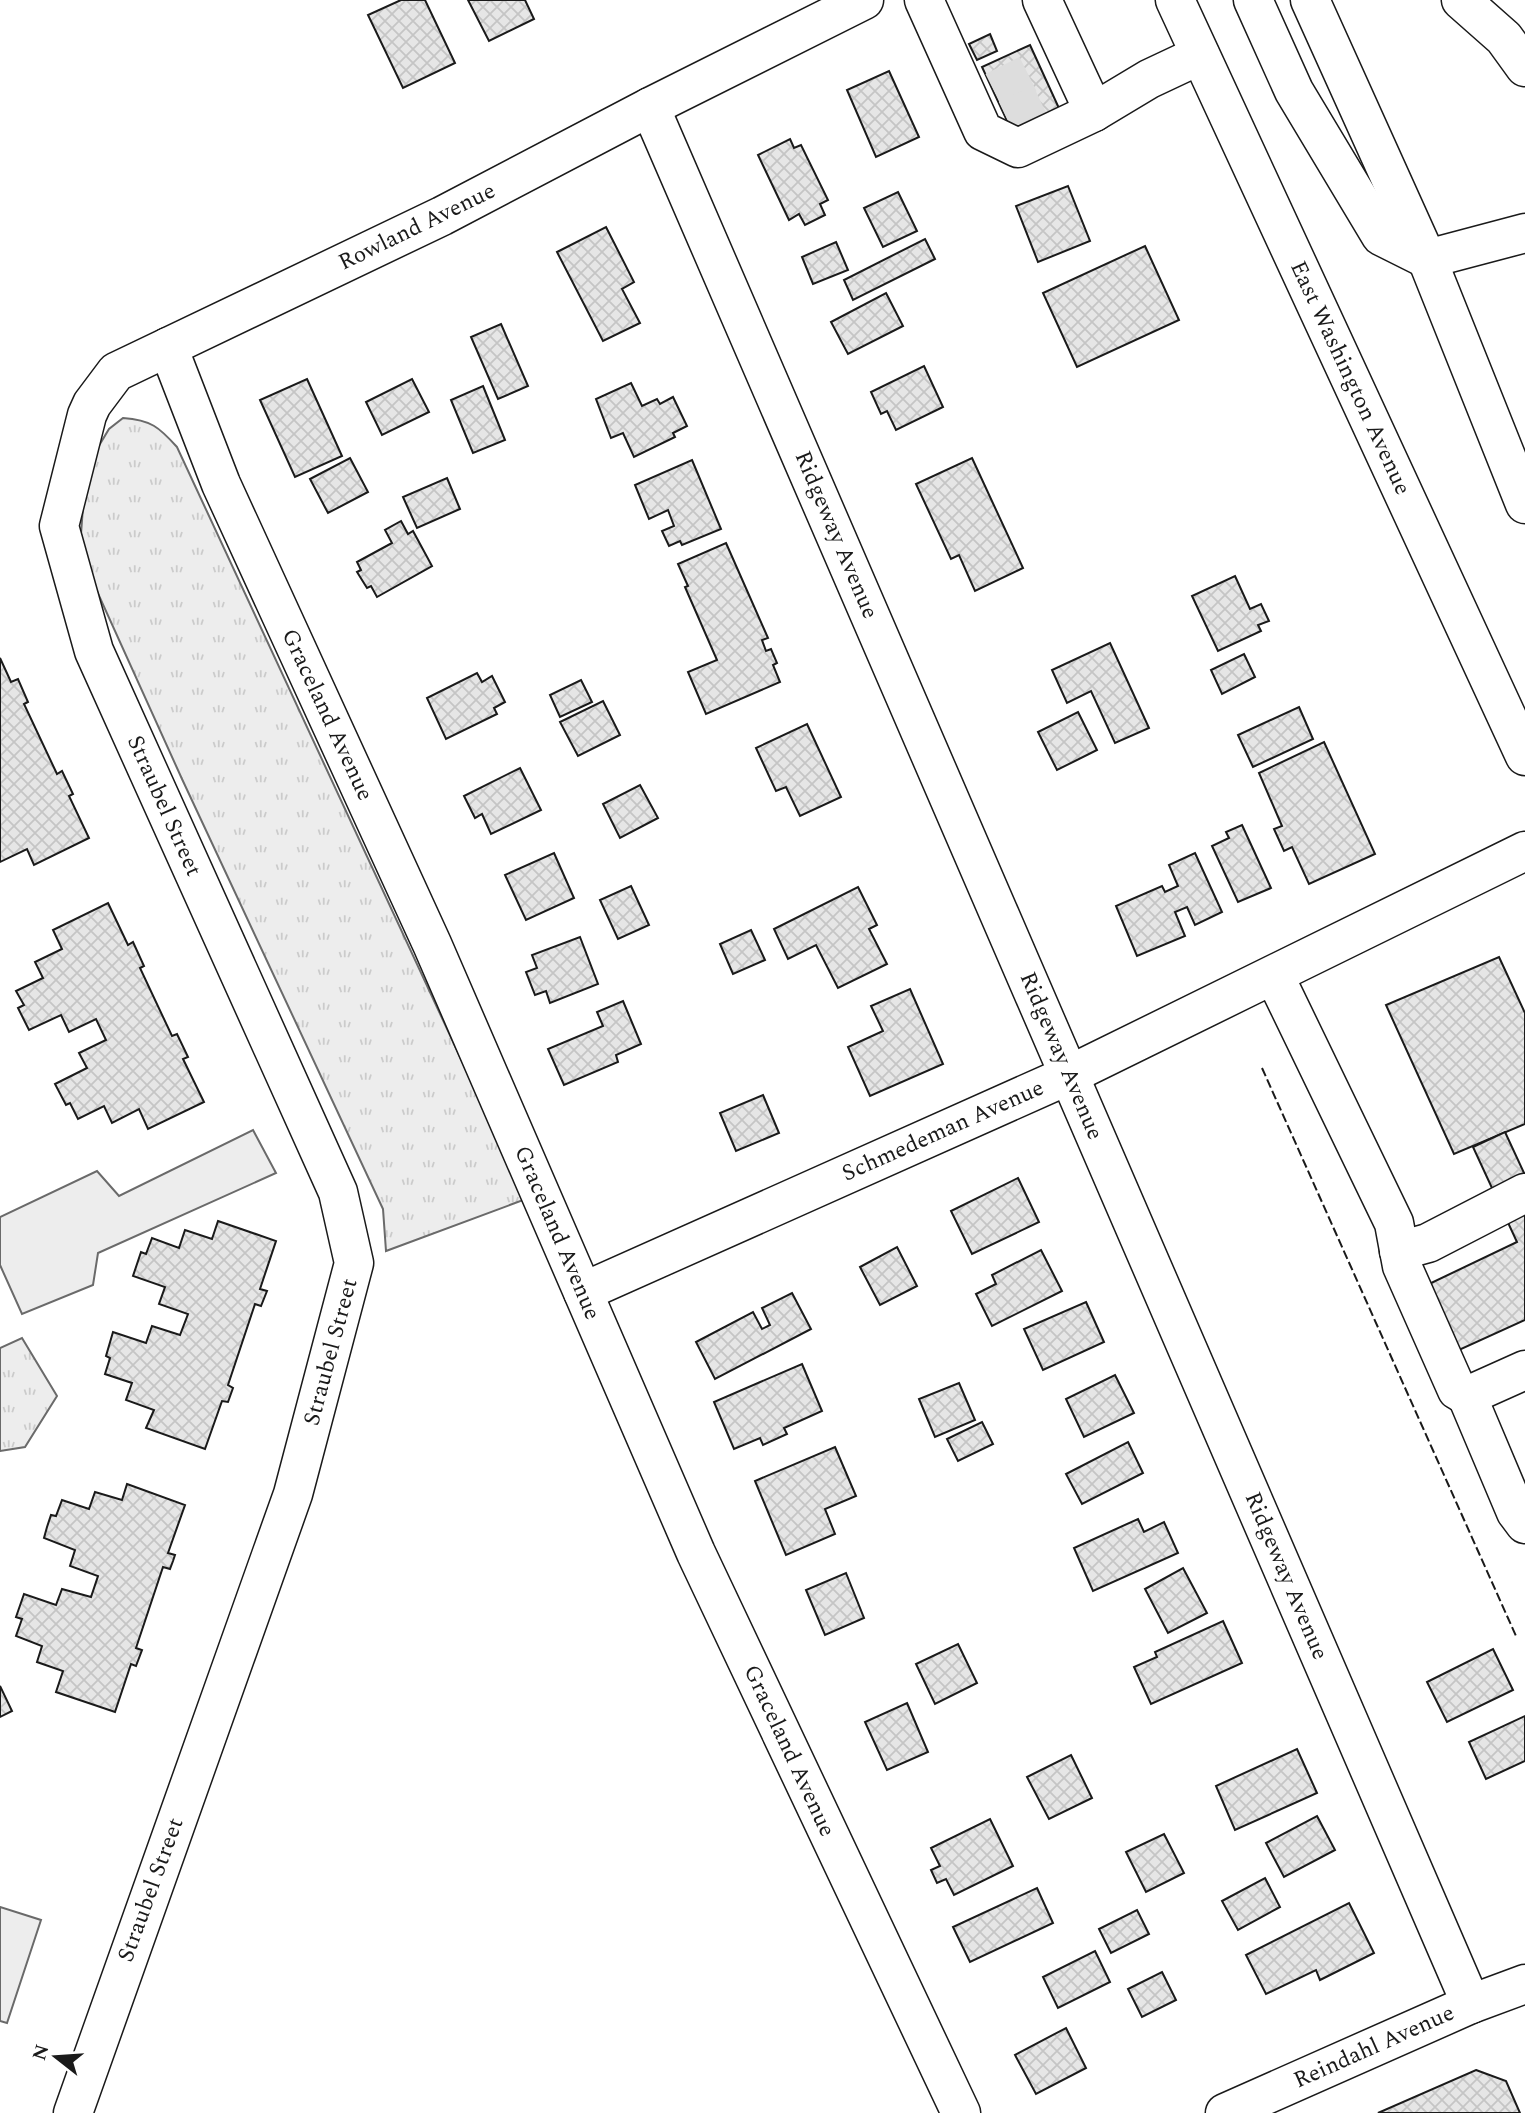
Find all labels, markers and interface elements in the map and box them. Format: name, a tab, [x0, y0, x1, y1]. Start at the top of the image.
street label: Rowland Avenue	[333, 174, 501, 280]
street label: East Washington Avenue	[1280, 255, 1420, 501]
street label: Ridgeway Avenue	[785, 445, 887, 625]
street label: Graceland Avenue	[272, 623, 382, 807]
street label: Straubel Street	[117, 730, 211, 882]
street label: Ridgeway Avenue	[1010, 966, 1112, 1146]
street label: Schmedeman Avenue	[836, 1071, 1050, 1191]
street label: Graceland Avenue	[504, 1140, 610, 1326]
street label: Straubel Street	[295, 1274, 367, 1430]
street label: Ridgeway Avenue	[1235, 1486, 1337, 1666]
street label: Graceland Avenue	[734, 1659, 844, 1843]
street label: Straubel Street	[109, 1813, 193, 1967]
street label: Reindahl Avenue	[1288, 1996, 1460, 2098]
north arrow	[21, 2022, 91, 2092]
text: N	[25, 2041, 57, 2064]

